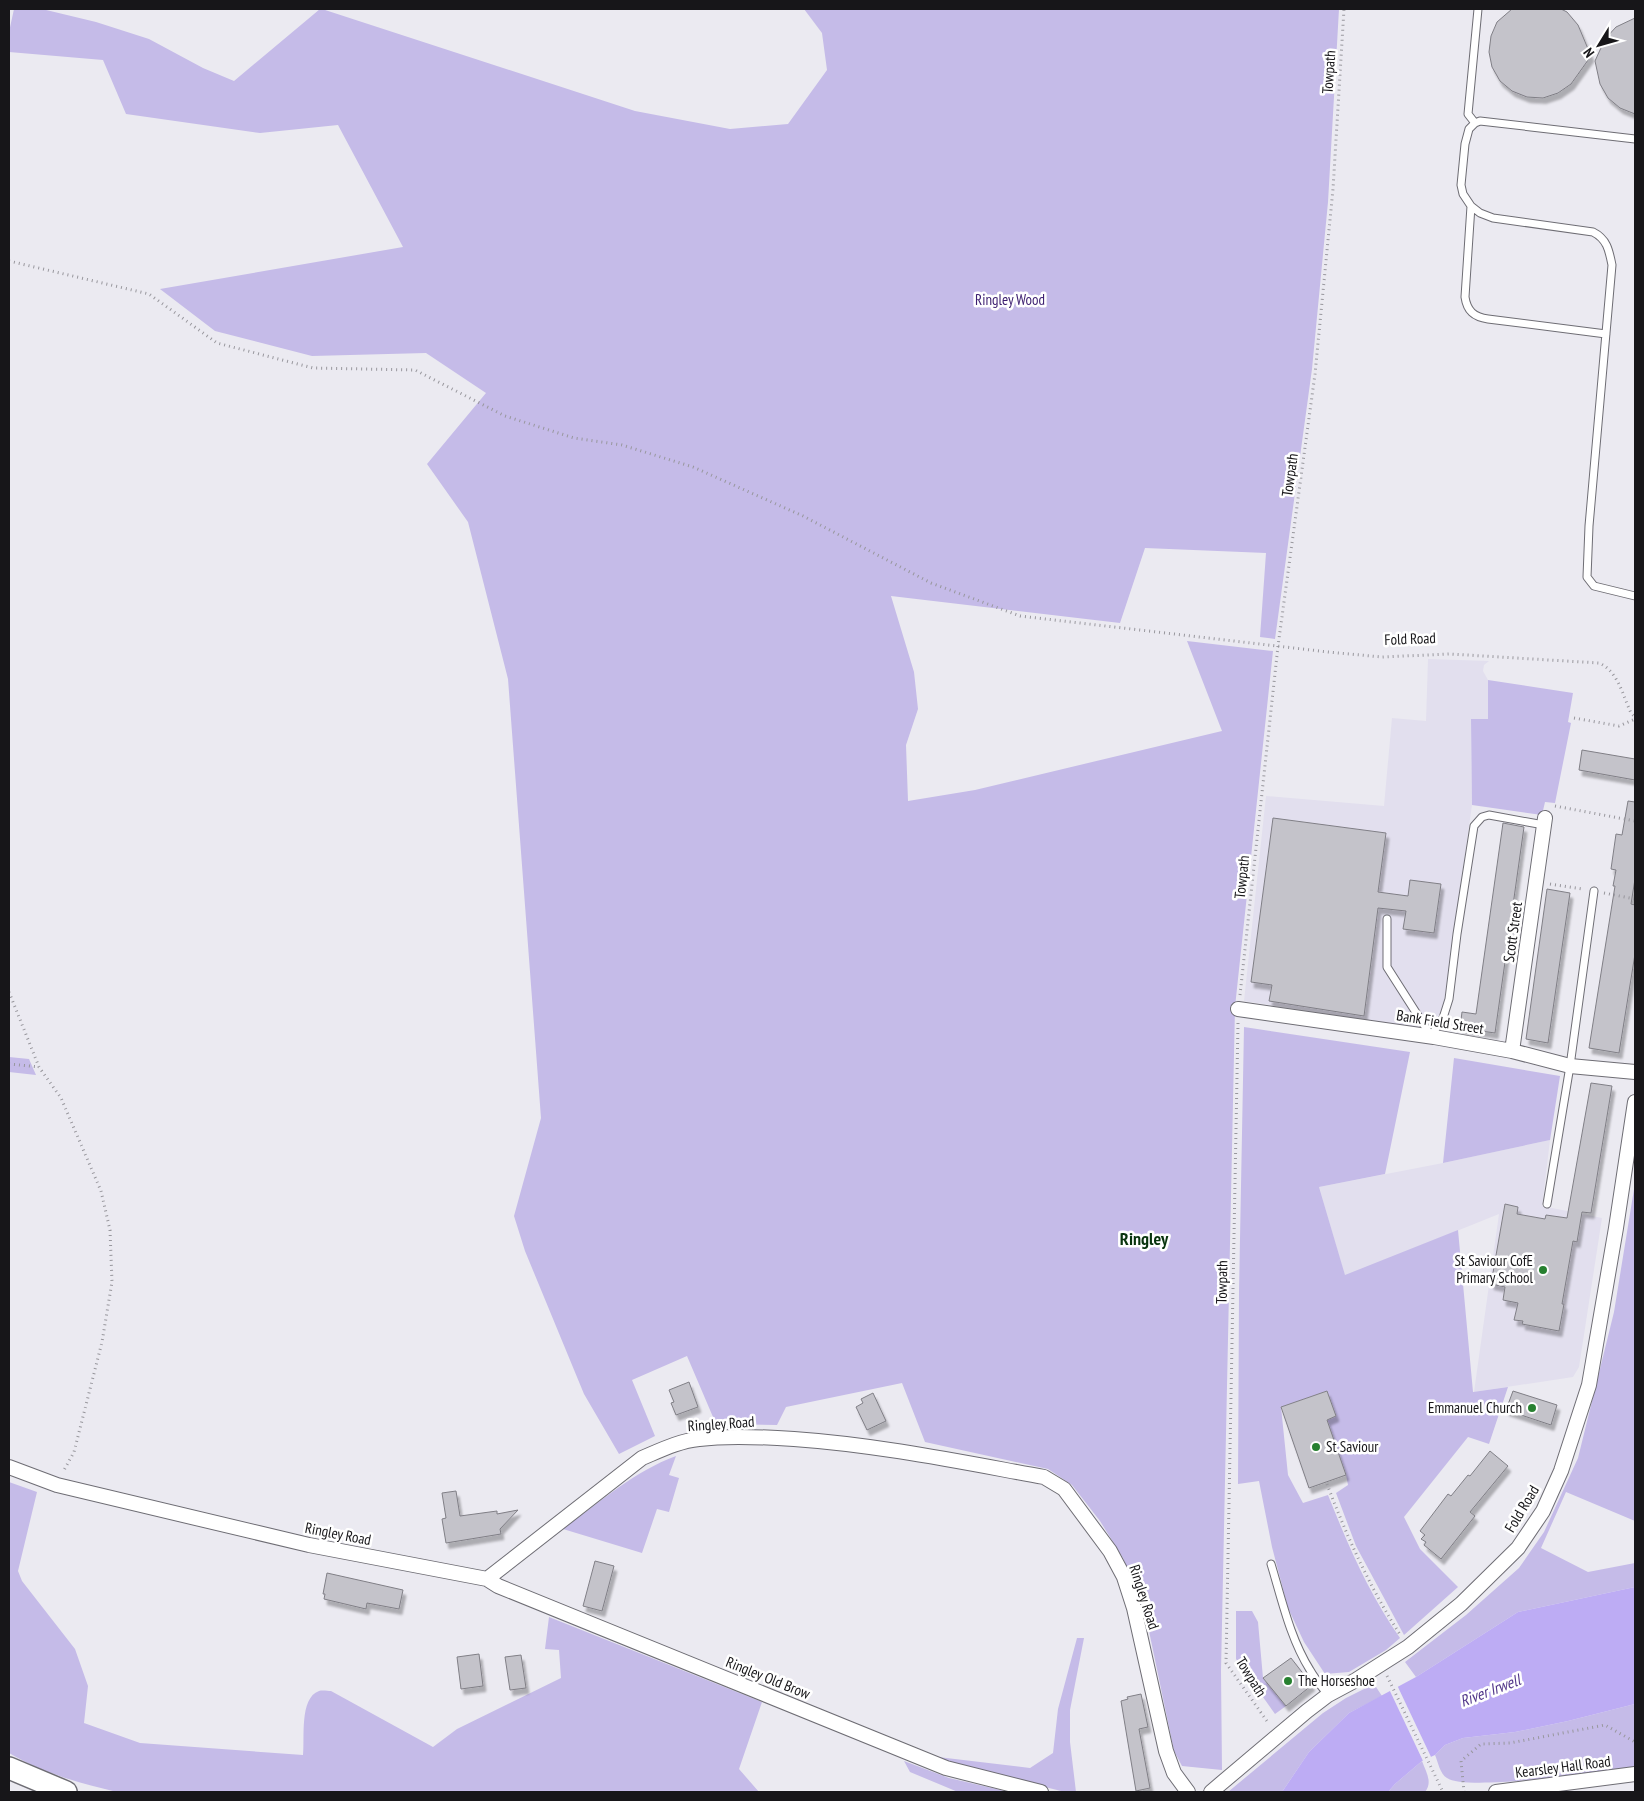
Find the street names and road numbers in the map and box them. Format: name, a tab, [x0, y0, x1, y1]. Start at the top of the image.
street label: Towpath	[1318, 50, 1339, 94]
street label: Towpath	[1277, 452, 1302, 498]
street label: Fold Road	[1384, 628, 1436, 649]
street label: Towpath	[1230, 854, 1253, 900]
street label: Scott Street	[1499, 901, 1526, 963]
street label: Bank Field Street	[1395, 1005, 1485, 1038]
street label: Towpath	[1212, 1260, 1231, 1304]
street label: Ringley Road	[687, 1412, 755, 1435]
street label: Fold Road	[1500, 1482, 1543, 1536]
street label: Ringley Road	[303, 1518, 373, 1549]
street label: Ringley Road	[1125, 1562, 1164, 1632]
street label: Ringley Old Brow	[723, 1652, 813, 1703]
street label: Towpath	[1232, 1653, 1271, 1700]
street label: Kearsley Hall Road	[1514, 1751, 1612, 1782]

